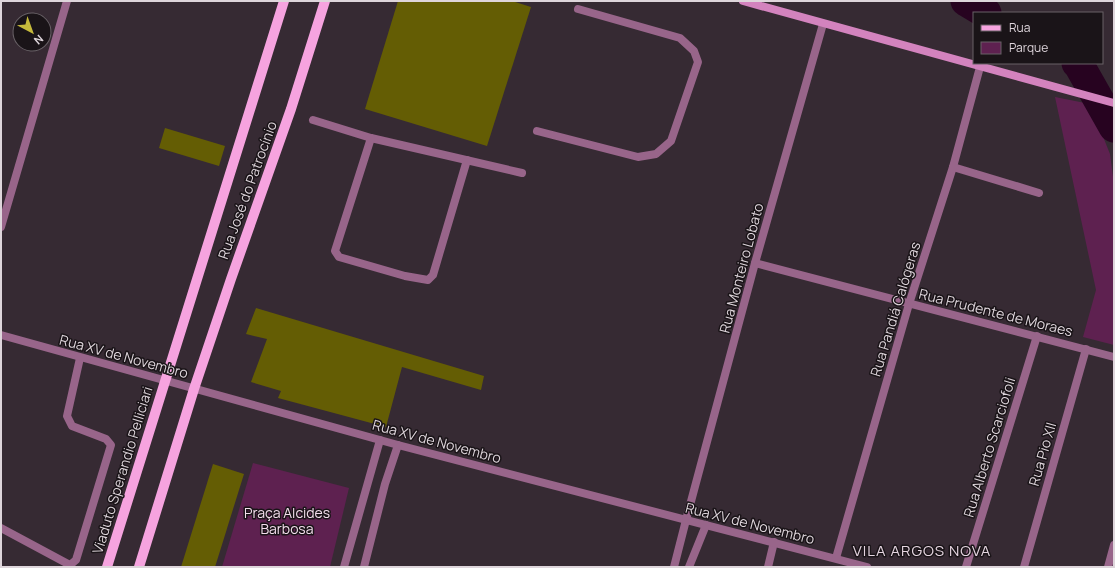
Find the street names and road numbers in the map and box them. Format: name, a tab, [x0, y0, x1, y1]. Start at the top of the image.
street label: Rua José do Patrocínio	[213, 118, 281, 262]
street label: Rua Monteiro Lobato	[714, 201, 768, 335]
street label: Rua Pandiá Calógeras	[865, 239, 925, 379]
street label: Rua Prudente de Moraes	[917, 284, 1075, 340]
street label: Rua XV de Novembro	[58, 330, 190, 382]
street label: Rua Alberto Scarciofoli	[959, 375, 1019, 519]
street label: Viaduto Sperandio Pelliciari	[87, 384, 157, 556]
street label: Rua XV de Novembro	[371, 415, 503, 467]
street label: Rua Pio XII	[1024, 420, 1060, 488]
street label: Rua XV de Novembro	[683, 498, 817, 548]

